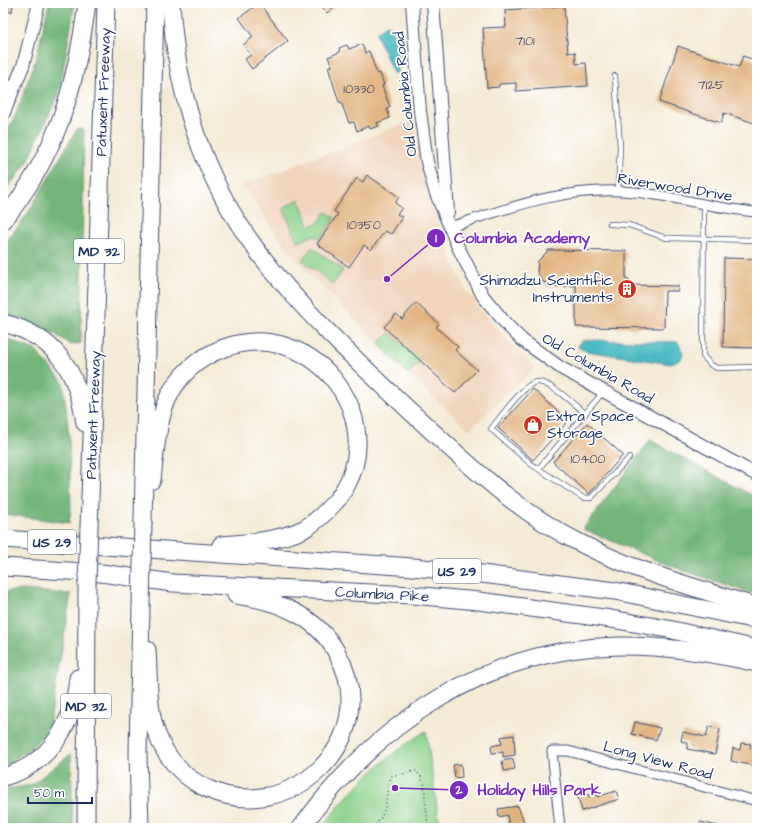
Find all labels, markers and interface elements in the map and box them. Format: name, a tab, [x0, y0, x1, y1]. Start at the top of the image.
street label: Patuxent Freeway	[91, 27, 117, 157]
street label: Old Columbia Road	[388, 30, 423, 158]
house number: 7101	[515, 32, 535, 50]
house number: 7125	[698, 76, 724, 94]
house number: 10330	[343, 80, 375, 98]
street label: Riverwood Drive	[616, 168, 734, 207]
house number: 10350	[347, 216, 381, 234]
callout: Columbia Academy	[426, 224, 598, 252]
text: Columbia Academy	[454, 227, 590, 250]
text: 1	[435, 230, 437, 247]
road number: MD 32	[74, 239, 124, 263]
place label: Shimadzu Scientific Instruments	[480, 270, 614, 308]
building icon: Shimadzu Scientific Instruments	[616, 278, 638, 300]
street label: Old Columbia Road	[538, 328, 658, 409]
street label: Patuxent Freeway	[81, 350, 107, 480]
place label: Extra Space Storage	[547, 406, 634, 445]
shop icon: Extra Space Storage	[522, 414, 544, 436]
house number: 10400	[570, 450, 606, 468]
road number: US 29	[28, 530, 76, 554]
road number: US 29	[433, 559, 481, 583]
street label: Columbia Pike	[334, 582, 430, 607]
road number: MD 32	[61, 694, 111, 718]
street label: Long View Road	[601, 736, 715, 786]
callout: Holiday Hills Park	[449, 776, 609, 804]
scale bar	[28, 779, 92, 805]
text: Holiday Hills Park	[477, 779, 601, 802]
text: 2	[455, 782, 463, 799]
text: 50 m	[34, 785, 65, 802]

